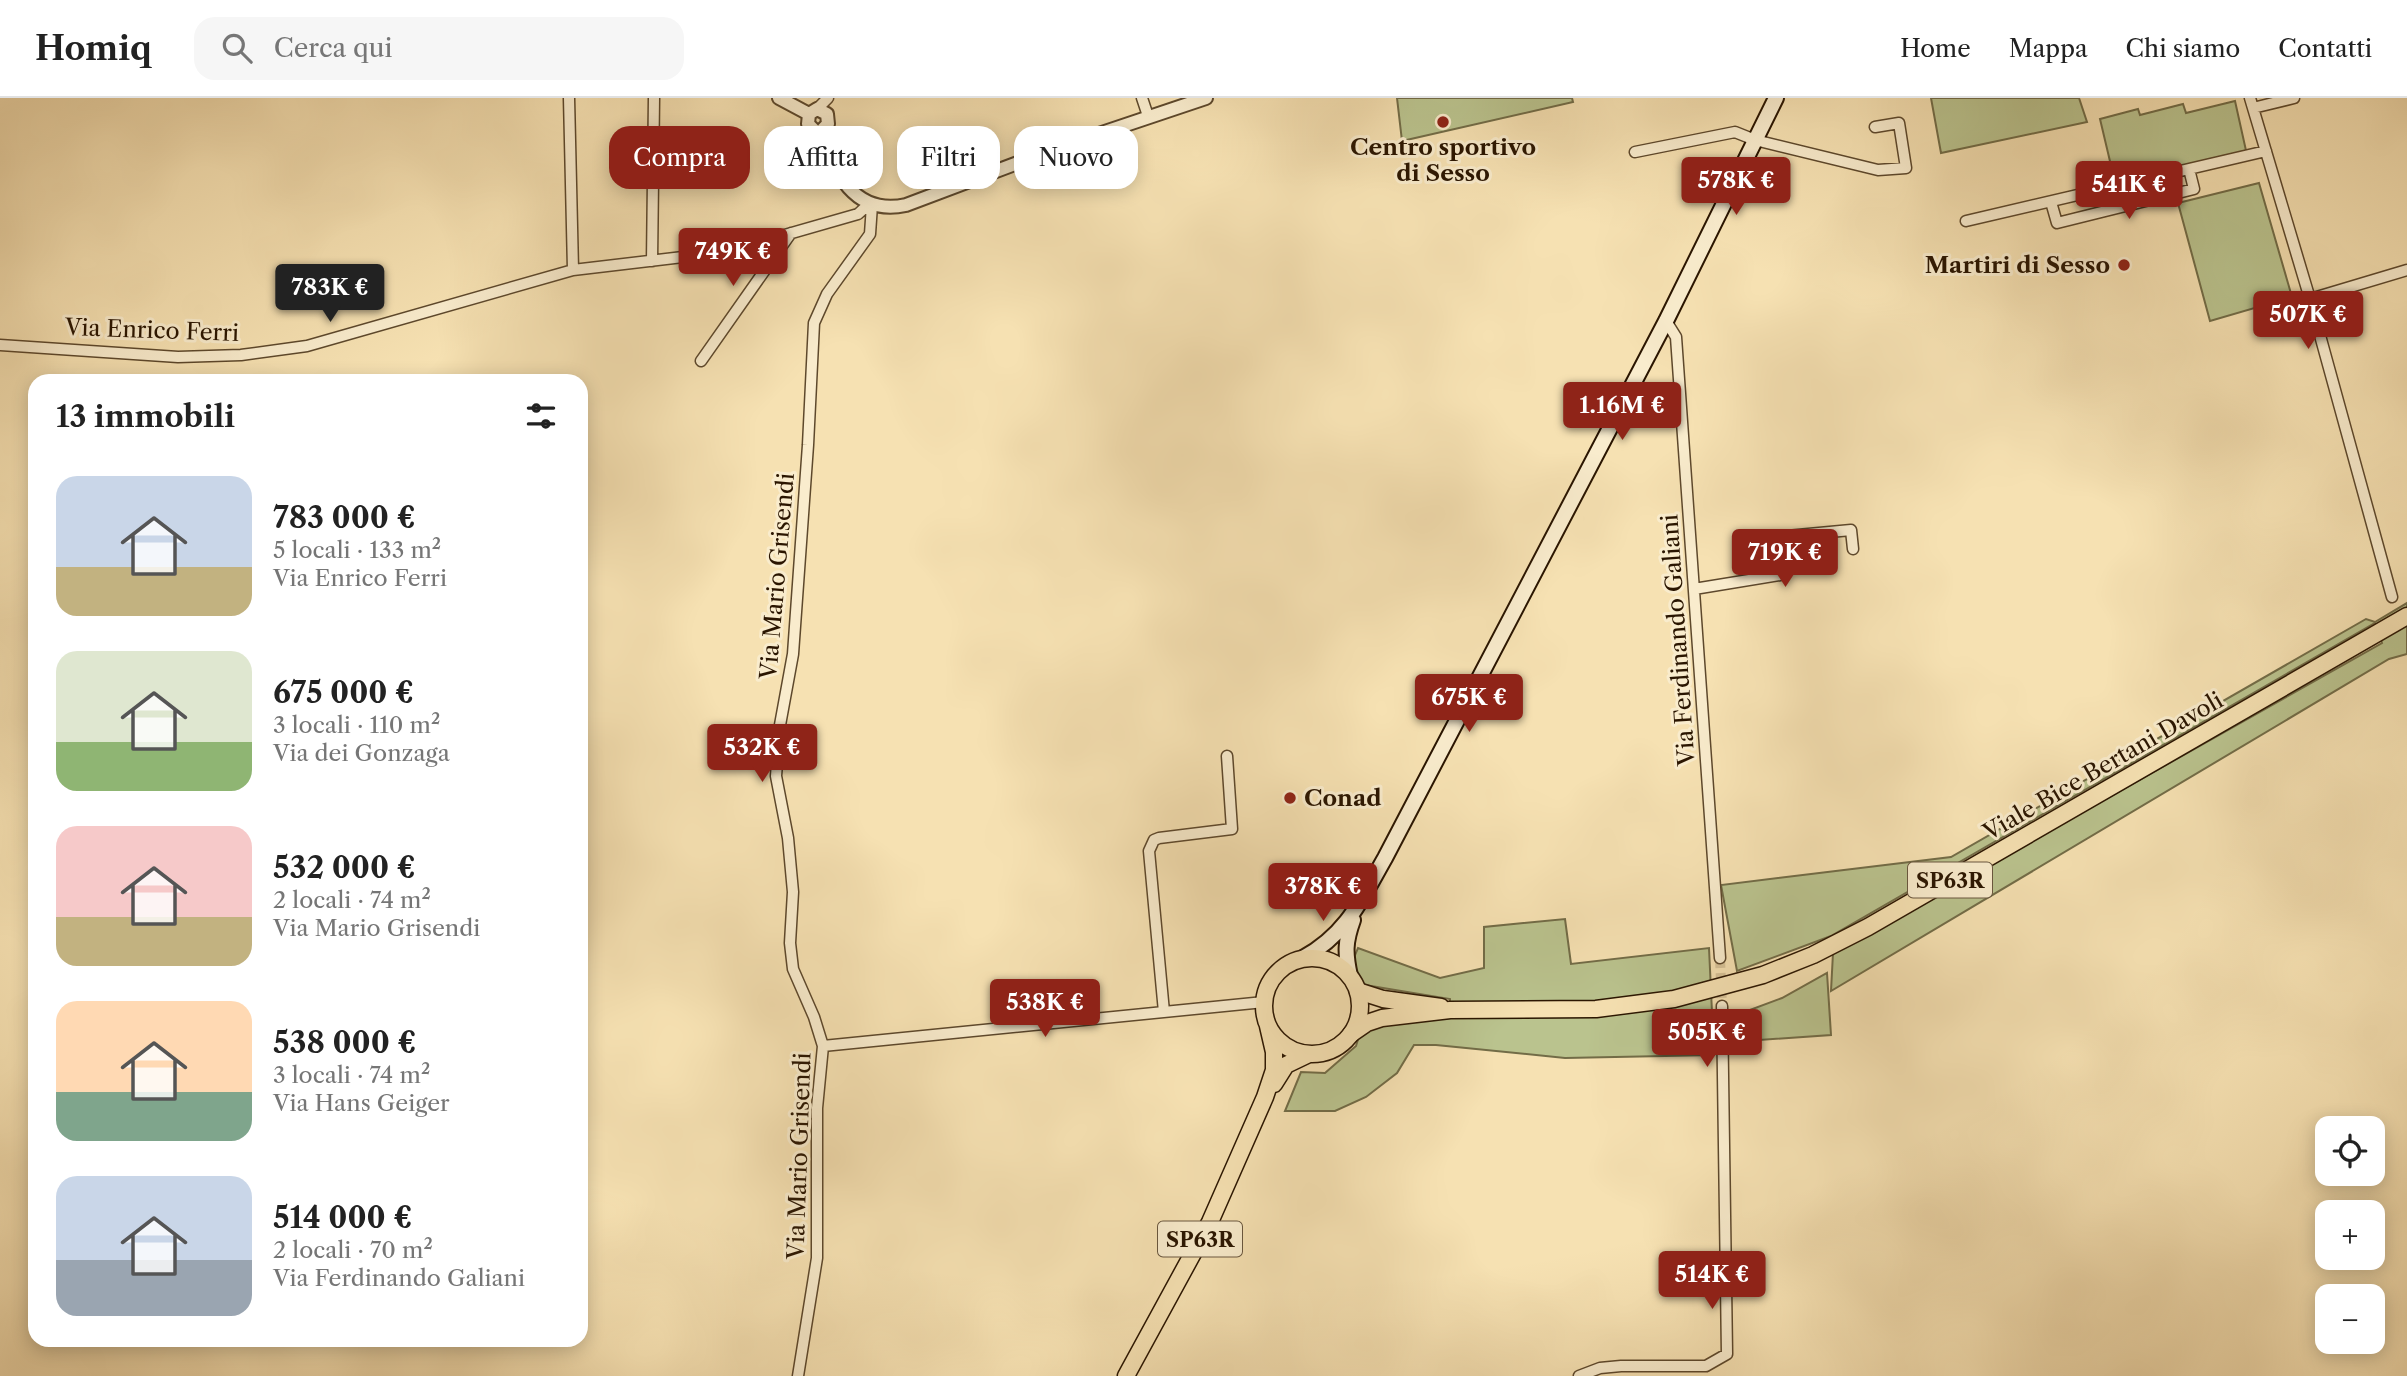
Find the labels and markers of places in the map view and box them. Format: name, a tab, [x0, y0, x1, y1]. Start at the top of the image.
marker: Centro sportivo di Sesso	[1435, 114, 1451, 130]
place label: Centro sportivo di Sesso	[1350, 133, 1536, 187]
pin: 578K €	[1679, 158, 1793, 217]
pin: 541K €	[2072, 162, 2186, 221]
pin: 749K €	[676, 228, 790, 288]
place label: Martiri di Sesso	[1925, 251, 2110, 279]
marker: Martiri di Sesso	[2116, 257, 2132, 273]
pin: 783K €	[273, 264, 387, 324]
pin: 507K €	[2251, 292, 2365, 351]
pin: 1.16M €	[1557, 382, 1687, 442]
pin: 719K €	[1728, 530, 1842, 589]
pin: 675K €	[1412, 674, 1526, 734]
pin: 532K €	[705, 724, 819, 784]
place label: Conad	[1304, 784, 1382, 812]
marker: Conad	[1282, 790, 1298, 806]
pin: 378K €	[1266, 864, 1380, 923]
pin: 538K €	[988, 979, 1102, 1039]
pin: 505K €	[1650, 1010, 1764, 1069]
pin: 514K €	[1655, 1252, 1769, 1311]

